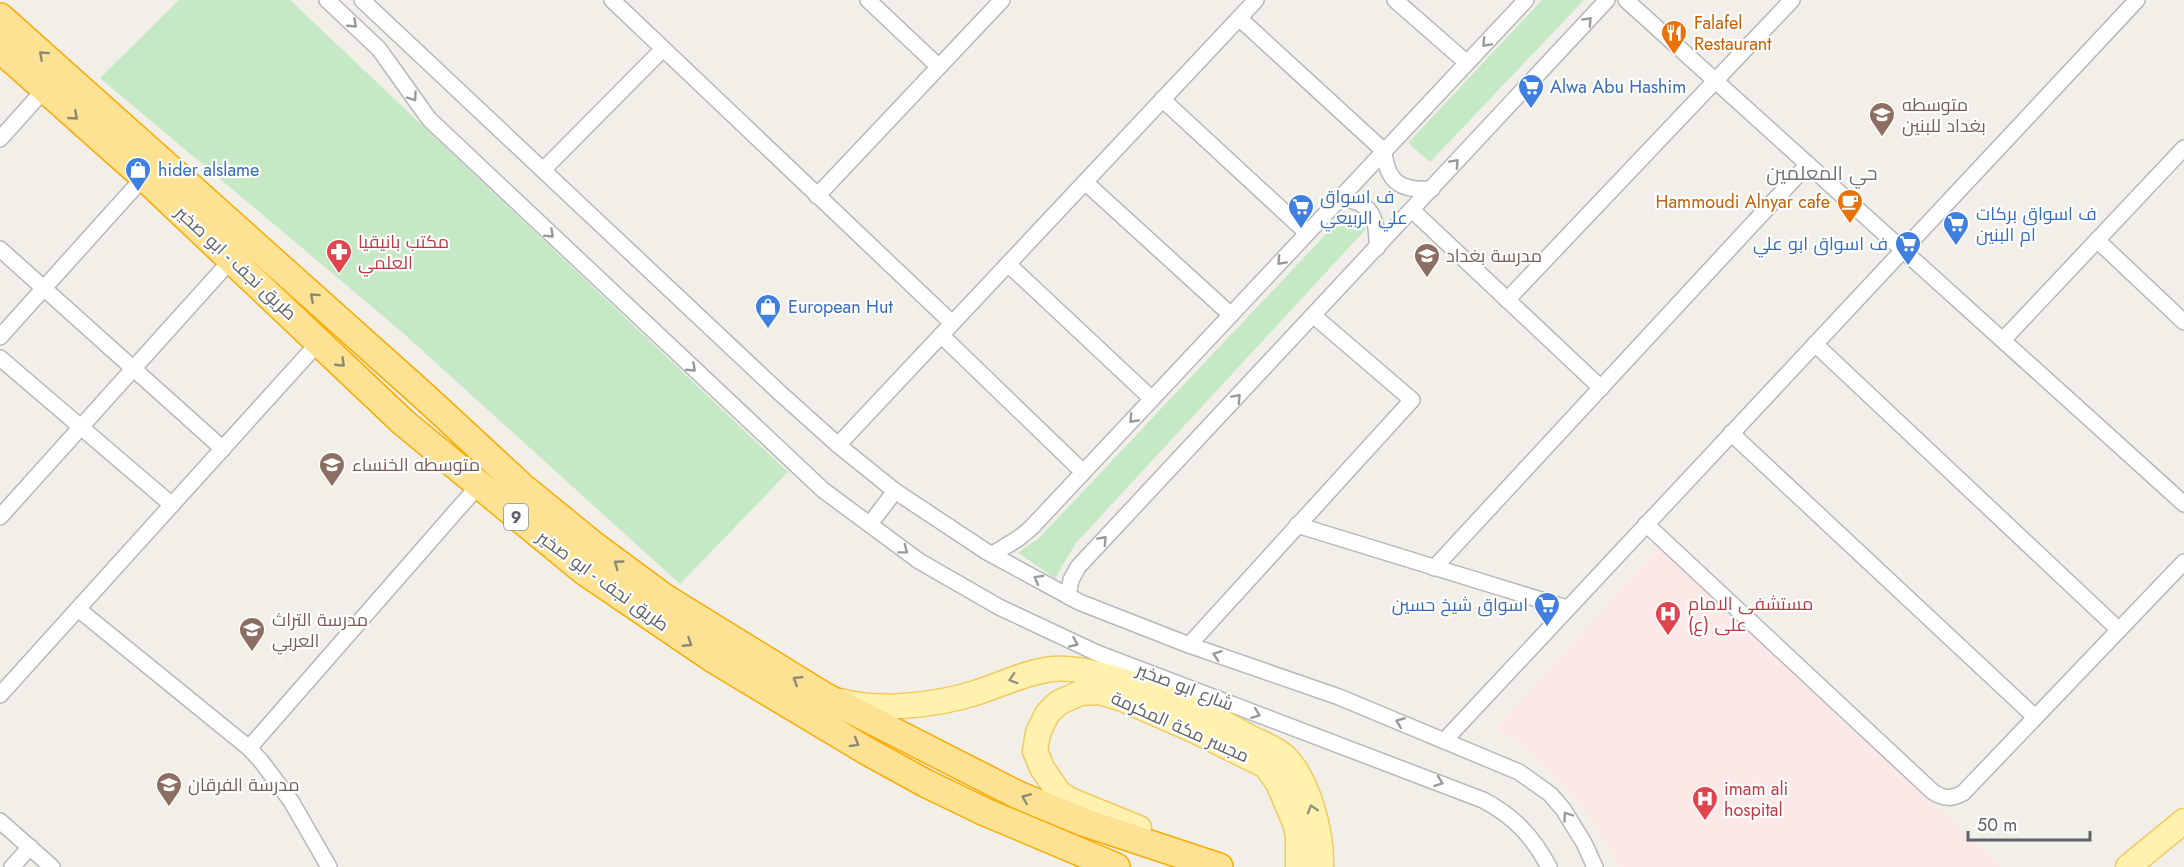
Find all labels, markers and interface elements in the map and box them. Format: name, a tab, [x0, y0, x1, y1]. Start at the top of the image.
place label: Falafel Restaurant	[1694, 10, 1772, 57]
one-way arrow	[346, 17, 357, 28]
one-way arrow	[1581, 17, 1592, 27]
restaurant icon: Falafel Restaurant	[1659, 18, 1689, 56]
one-way arrow	[1482, 36, 1493, 46]
one-way arrow	[39, 51, 50, 62]
supermarket icon: Alwa Abu Hashim	[1516, 72, 1546, 110]
place label: Alwa Abu Hashim	[1550, 74, 1686, 100]
one-way arrow	[406, 90, 417, 101]
place label: متوسطه بغداد للبنين	[1902, 92, 1986, 139]
school or university icon: متوسطه بغداد للبنين	[1867, 100, 1897, 138]
one-way arrow	[67, 109, 78, 120]
shop icon: hider alslame	[123, 155, 153, 193]
place label: hider alslame	[158, 157, 259, 183]
district label: حي المعلمين	[1766, 159, 1878, 189]
one-way arrow	[1448, 160, 1459, 171]
place label: ف اسواق علي الربيعي	[1320, 184, 1408, 232]
cafe icon: Hammoudi Alnyar cafe	[1835, 187, 1865, 225]
place label: Hammoudi Alnyar cafe	[1656, 189, 1830, 215]
supermarket icon: ف اسواق علي الربيعي	[1286, 192, 1316, 230]
street label: طريق نجف - ابو صخير	[169, 199, 302, 326]
place label: ف اسواق بركات ام البنين	[1976, 201, 2097, 248]
supermarket icon: ف اسواق بركات ام البنين	[1941, 209, 1971, 247]
one-way arrow	[544, 227, 554, 238]
place label: مكتب بانيقيا العلمي	[358, 229, 449, 277]
supermarket icon: ف اسواق ابو علي	[1893, 229, 1923, 267]
place label: ف اسواق ابو علي	[1753, 231, 1888, 258]
pharmacy icon: مكتب بانيقيا العلمي	[324, 237, 354, 275]
school or university icon: مدرسة بغداد	[1412, 241, 1442, 279]
place label: مدرسة بغداد	[1446, 243, 1542, 269]
one-way arrow	[1277, 254, 1288, 265]
shop icon: European Hut	[753, 292, 783, 330]
one-way arrow	[310, 293, 320, 304]
place label: European Hut	[788, 294, 893, 320]
one-way arrow	[334, 356, 344, 367]
one-way arrow	[686, 361, 696, 372]
one-way arrow	[1229, 395, 1240, 406]
one-way arrow	[1129, 412, 1140, 423]
school or university icon: متوسطه الخنساء	[317, 450, 347, 488]
place label: متوسطه الخنساء	[352, 452, 480, 478]
road number: 9	[504, 504, 528, 530]
street label: طريق نجف - ابو صخير	[531, 524, 674, 638]
one-way arrow	[1096, 537, 1107, 547]
one-way arrow	[897, 542, 908, 553]
one-way arrow	[614, 560, 625, 571]
one-way arrow	[1033, 575, 1044, 586]
supermarket icon: اسواق شيخ حسين	[1532, 590, 1562, 628]
place label: مستشفی الامام علی (ع)	[1688, 591, 1813, 638]
place label: اسواق شيخ حسين	[1392, 592, 1528, 618]
hospital icon: مستشفی الامام علی (ع)	[1653, 599, 1683, 637]
place label: مدرسة التراث العربي	[272, 607, 368, 655]
school or university icon: مدرسة التراث العربي	[237, 615, 267, 653]
one-way arrow	[682, 635, 693, 646]
one-way arrow	[1068, 636, 1079, 648]
one-way arrow	[1212, 649, 1223, 662]
street label: شارع ابو صخير	[1132, 656, 1237, 717]
one-way arrow	[1008, 672, 1019, 684]
one-way arrow	[793, 675, 803, 687]
street label: مجسر مكة المكرمة	[1107, 685, 1253, 769]
one-way arrow	[1250, 706, 1261, 719]
one-way arrow	[1395, 717, 1406, 729]
one-way arrow	[849, 736, 859, 748]
school or university icon: مدرسة الفرقان	[154, 770, 184, 808]
place label: مدرسة الفرقان	[188, 772, 300, 798]
one-way arrow	[1433, 775, 1444, 787]
place label: imam ali hospital	[1724, 776, 1788, 823]
hospital icon: imam ali hospital	[1690, 784, 1720, 822]
one-way arrow	[1021, 793, 1032, 805]
one-way arrow	[1307, 804, 1319, 815]
scale bar	[1968, 804, 2090, 842]
one-way arrow	[1563, 811, 1574, 822]
text: 50 m	[1977, 812, 2017, 838]

